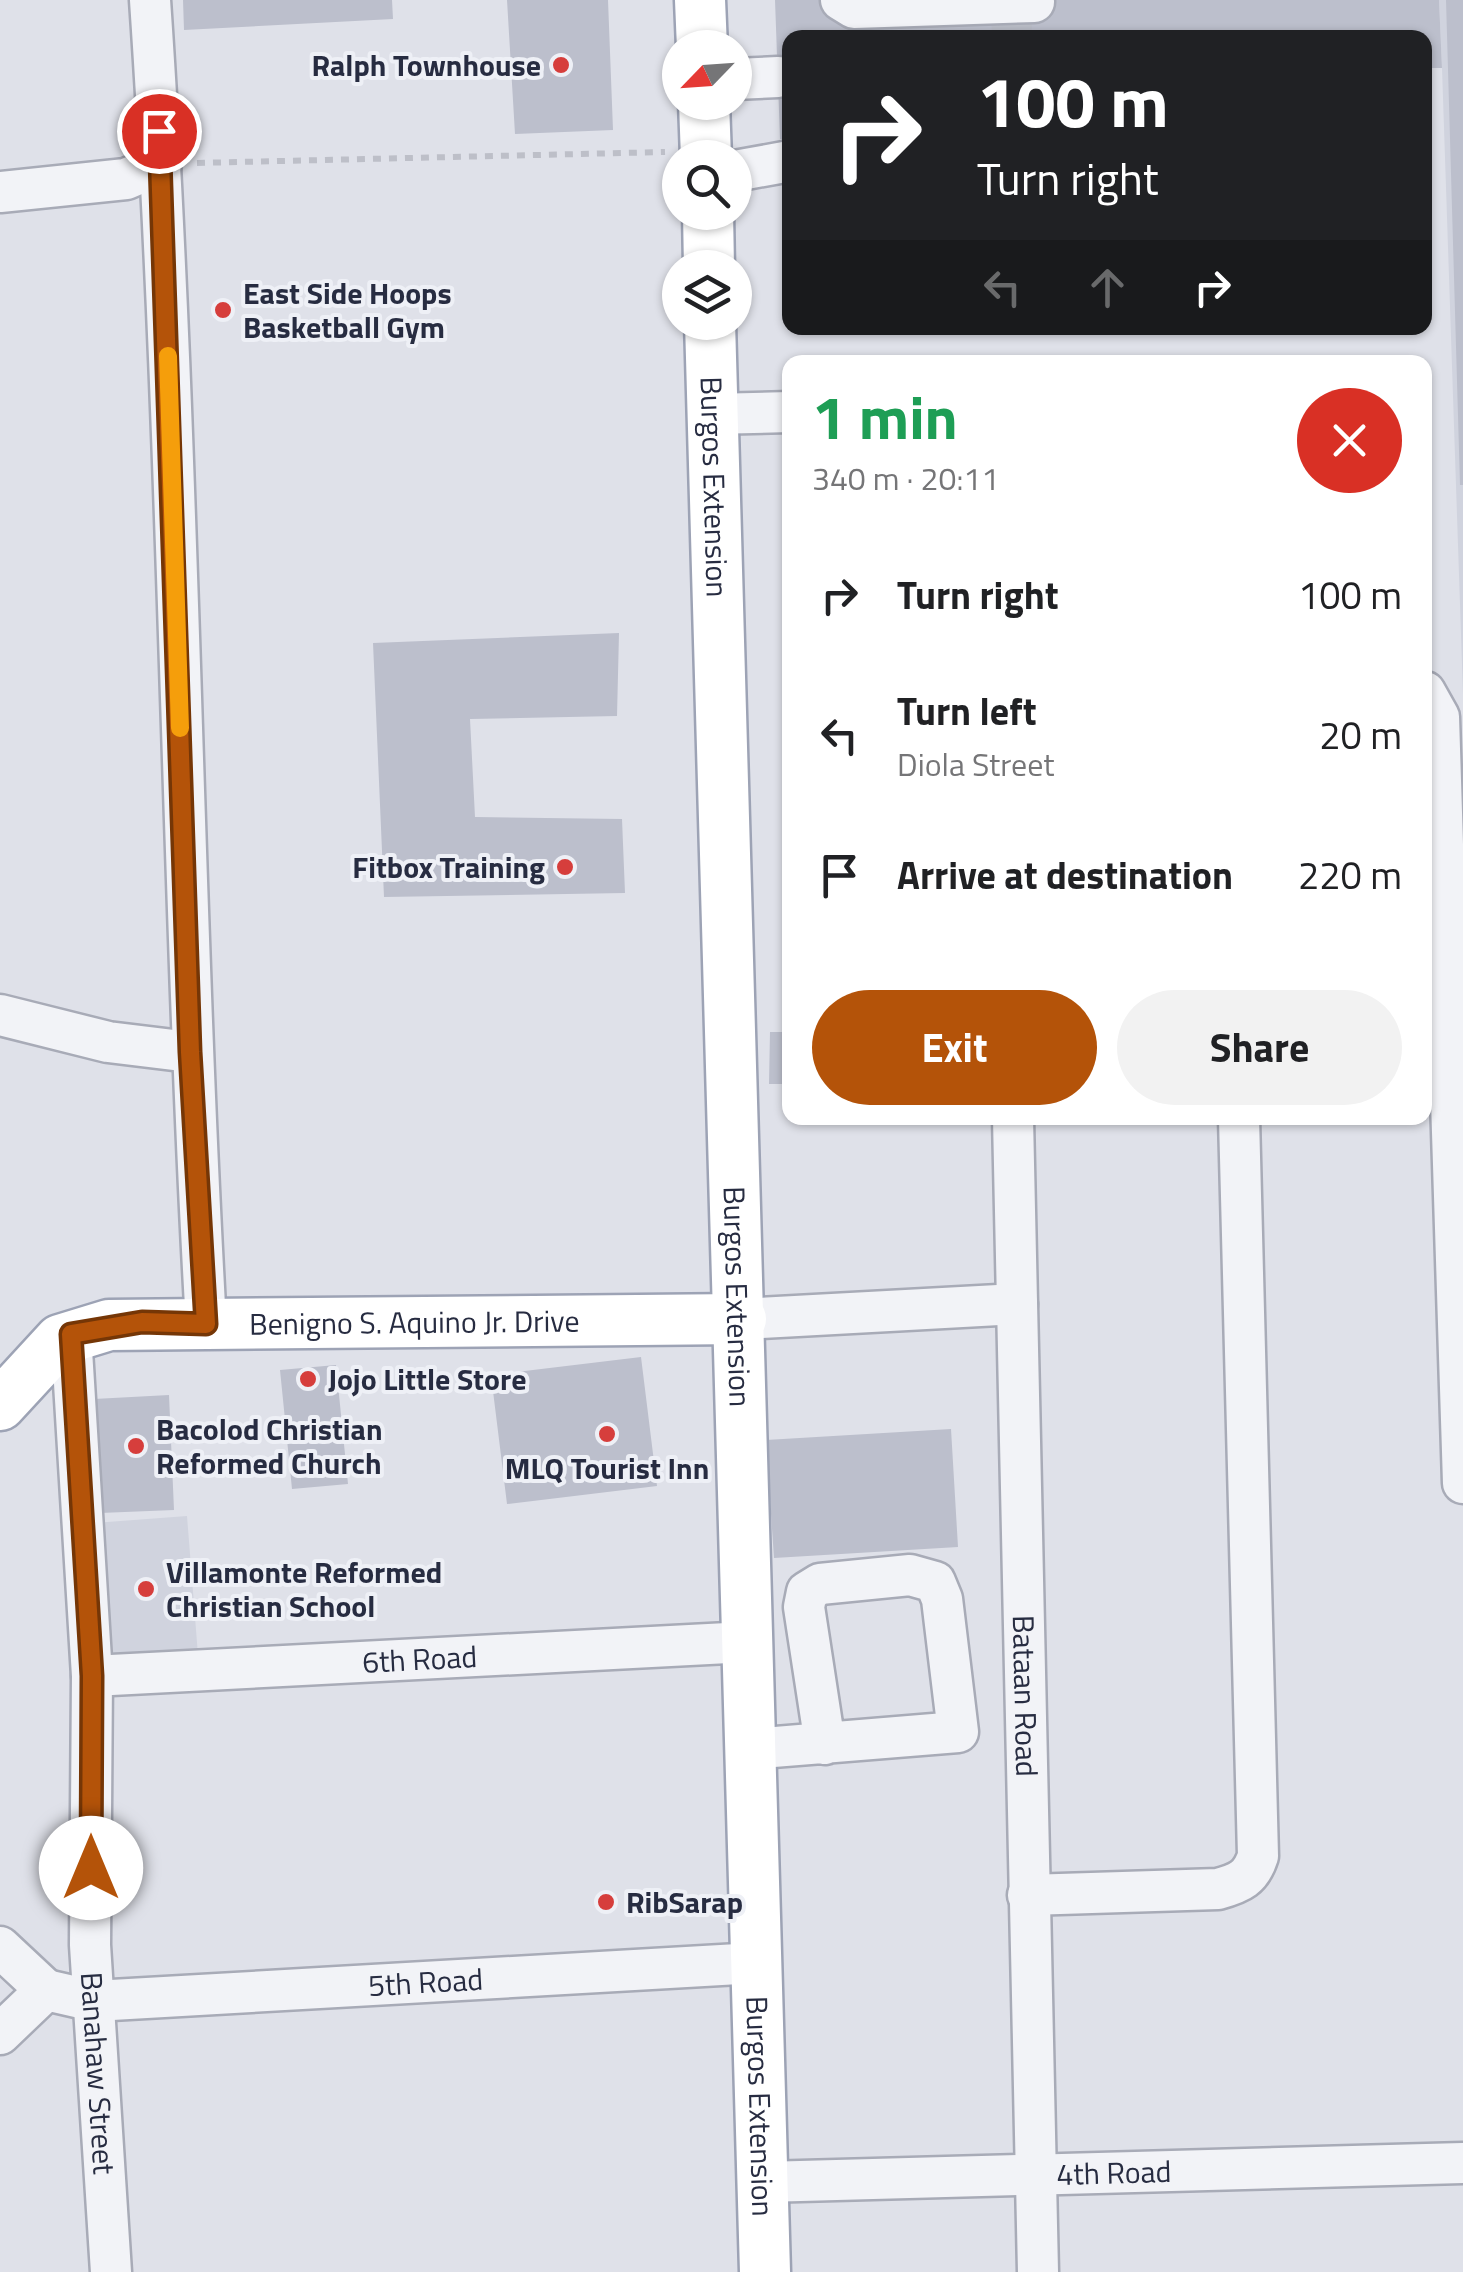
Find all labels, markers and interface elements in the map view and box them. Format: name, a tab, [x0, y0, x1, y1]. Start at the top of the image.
north arrow	[662, 30, 752, 120]
map controls	[662, 30, 752, 340]
place label: Ralph Townhouse	[312, 42, 541, 88]
text: 100 m	[977, 48, 1169, 154]
marker: Ralph Townhouse	[550, 54, 572, 76]
icon: right	[812, 70, 942, 200]
pin	[117, 89, 202, 174]
icon: arrive	[132, 104, 187, 159]
button: search	[662, 140, 752, 230]
text: Turn right	[977, 144, 1159, 212]
button: layers	[662, 250, 752, 340]
icon: left	[975, 260, 1030, 315]
icon: ahead	[1080, 260, 1135, 315]
icon: right	[1185, 260, 1240, 315]
place label: East Side Hoops Basketball Gym	[243, 270, 452, 350]
marker: East Side Hoops Basketball Gym	[212, 299, 234, 321]
text: 1 min	[812, 371, 958, 462]
street label: Burgos Extension	[689, 376, 741, 598]
button: close	[1297, 388, 1402, 493]
text: 340 m · 20:11	[812, 454, 999, 502]
text: Turn right	[897, 566, 1059, 624]
text: 100 m	[1298, 566, 1402, 624]
icon: right	[812, 568, 867, 623]
text: Turn left	[897, 682, 1037, 740]
text: 20 m	[1319, 706, 1402, 764]
icon: left	[812, 708, 867, 763]
text: Diola Street	[897, 740, 1055, 788]
place label: Fitbox Training	[352, 844, 545, 890]
text: Arrive at destination	[897, 846, 1233, 904]
text: 220 m	[1298, 846, 1402, 904]
icon: arrive	[812, 848, 867, 903]
marker: Fitbox Training	[554, 856, 576, 878]
button: Exit	[812, 990, 1097, 1105]
button: Share	[1117, 990, 1402, 1105]
street label: Burgos Extension	[711, 1186, 764, 1408]
street label: Benigno S. Aquino Jr. Drive	[249, 1298, 580, 1347]
place label: Jojo Little Store	[328, 1356, 526, 1402]
marker: Jojo Little Store	[297, 1368, 319, 1390]
place label: Bacolod Christian Reformed Church	[156, 1406, 382, 1486]
marker: MLQ Tourist Inn	[596, 1423, 618, 1445]
marker: Bacolod Christian Reformed Church	[125, 1435, 147, 1457]
place label: MLQ Tourist Inn	[505, 1445, 709, 1491]
place label: Villamonte Reformed Christian School	[166, 1549, 442, 1629]
marker: Villamonte Reformed Christian School	[135, 1578, 157, 1600]
street label: Bataan Road	[1001, 1614, 1050, 1777]
street label: 6th Road	[361, 1633, 478, 1685]
position arrow	[39, 1816, 143, 1920]
place label: RibSarap	[626, 1879, 743, 1925]
marker: RibSarap	[595, 1891, 617, 1913]
street label: 5th Road	[367, 1956, 484, 2008]
street label: Banahaw Street	[69, 1970, 128, 2176]
street label: Burgos Extension	[734, 1995, 786, 2217]
street label: 4th Road	[1056, 2148, 1172, 2197]

